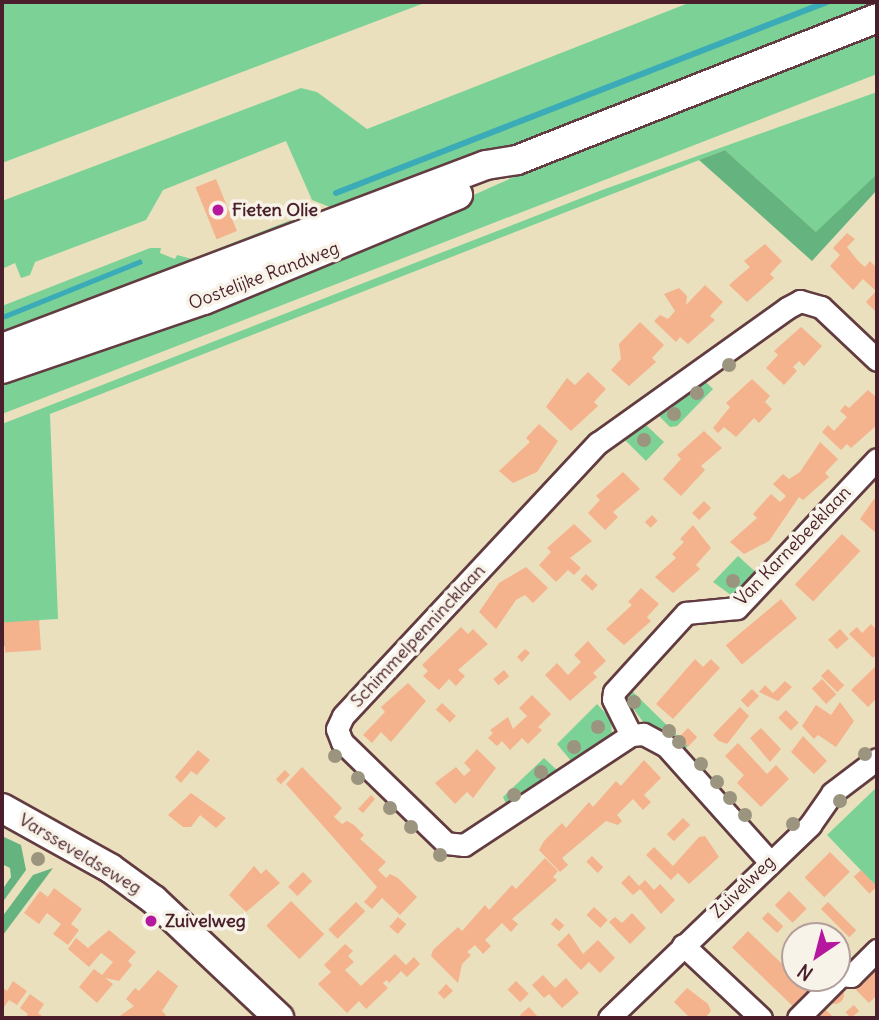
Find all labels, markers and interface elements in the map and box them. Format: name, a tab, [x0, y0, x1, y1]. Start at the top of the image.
place label: Fieten Olie	[232, 199, 318, 221]
marker: Fieten Olie	[210, 202, 226, 218]
street label: Oostelijke Randweg	[186, 237, 342, 315]
street label: Van Karnebeeklaan	[730, 482, 856, 610]
street label: Schimmelpennincklaan	[346, 560, 490, 712]
street label: Varsseveldseweg	[15, 809, 145, 899]
street label: Zuivelweg	[706, 851, 780, 923]
place label: Zuivelweg	[165, 910, 246, 932]
marker: Zuivelweg	[143, 913, 159, 929]
north arrow	[781, 922, 851, 992]
text: N	[793, 959, 817, 986]

